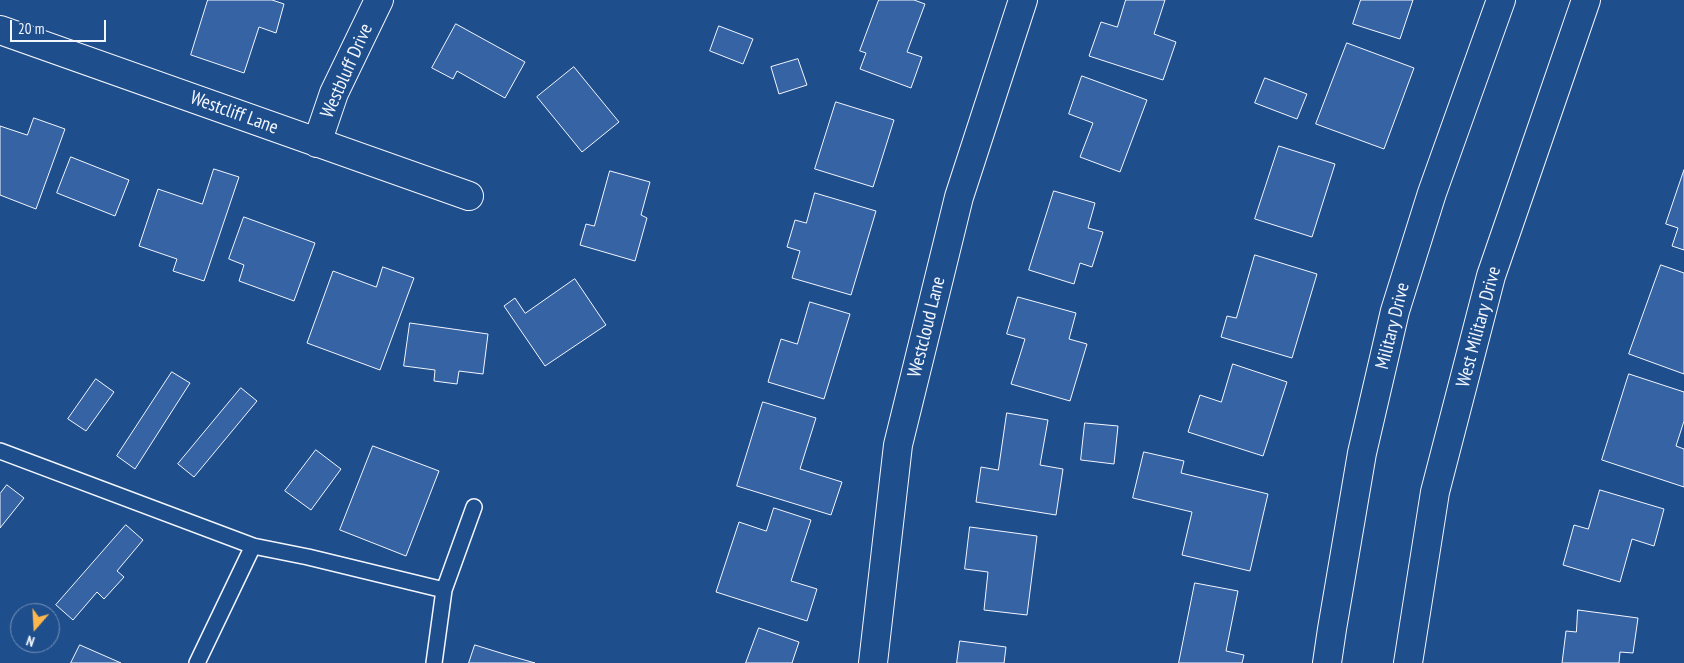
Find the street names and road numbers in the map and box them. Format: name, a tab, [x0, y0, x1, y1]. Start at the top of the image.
street label: Westbluff Drive	[316, 20, 378, 122]
street label: Westcliff Lane	[187, 87, 281, 139]
street label: West Military Drive	[1452, 264, 1506, 390]
street label: Westcloud Lane	[904, 274, 950, 380]
street label: Military Drive	[1371, 280, 1415, 372]

